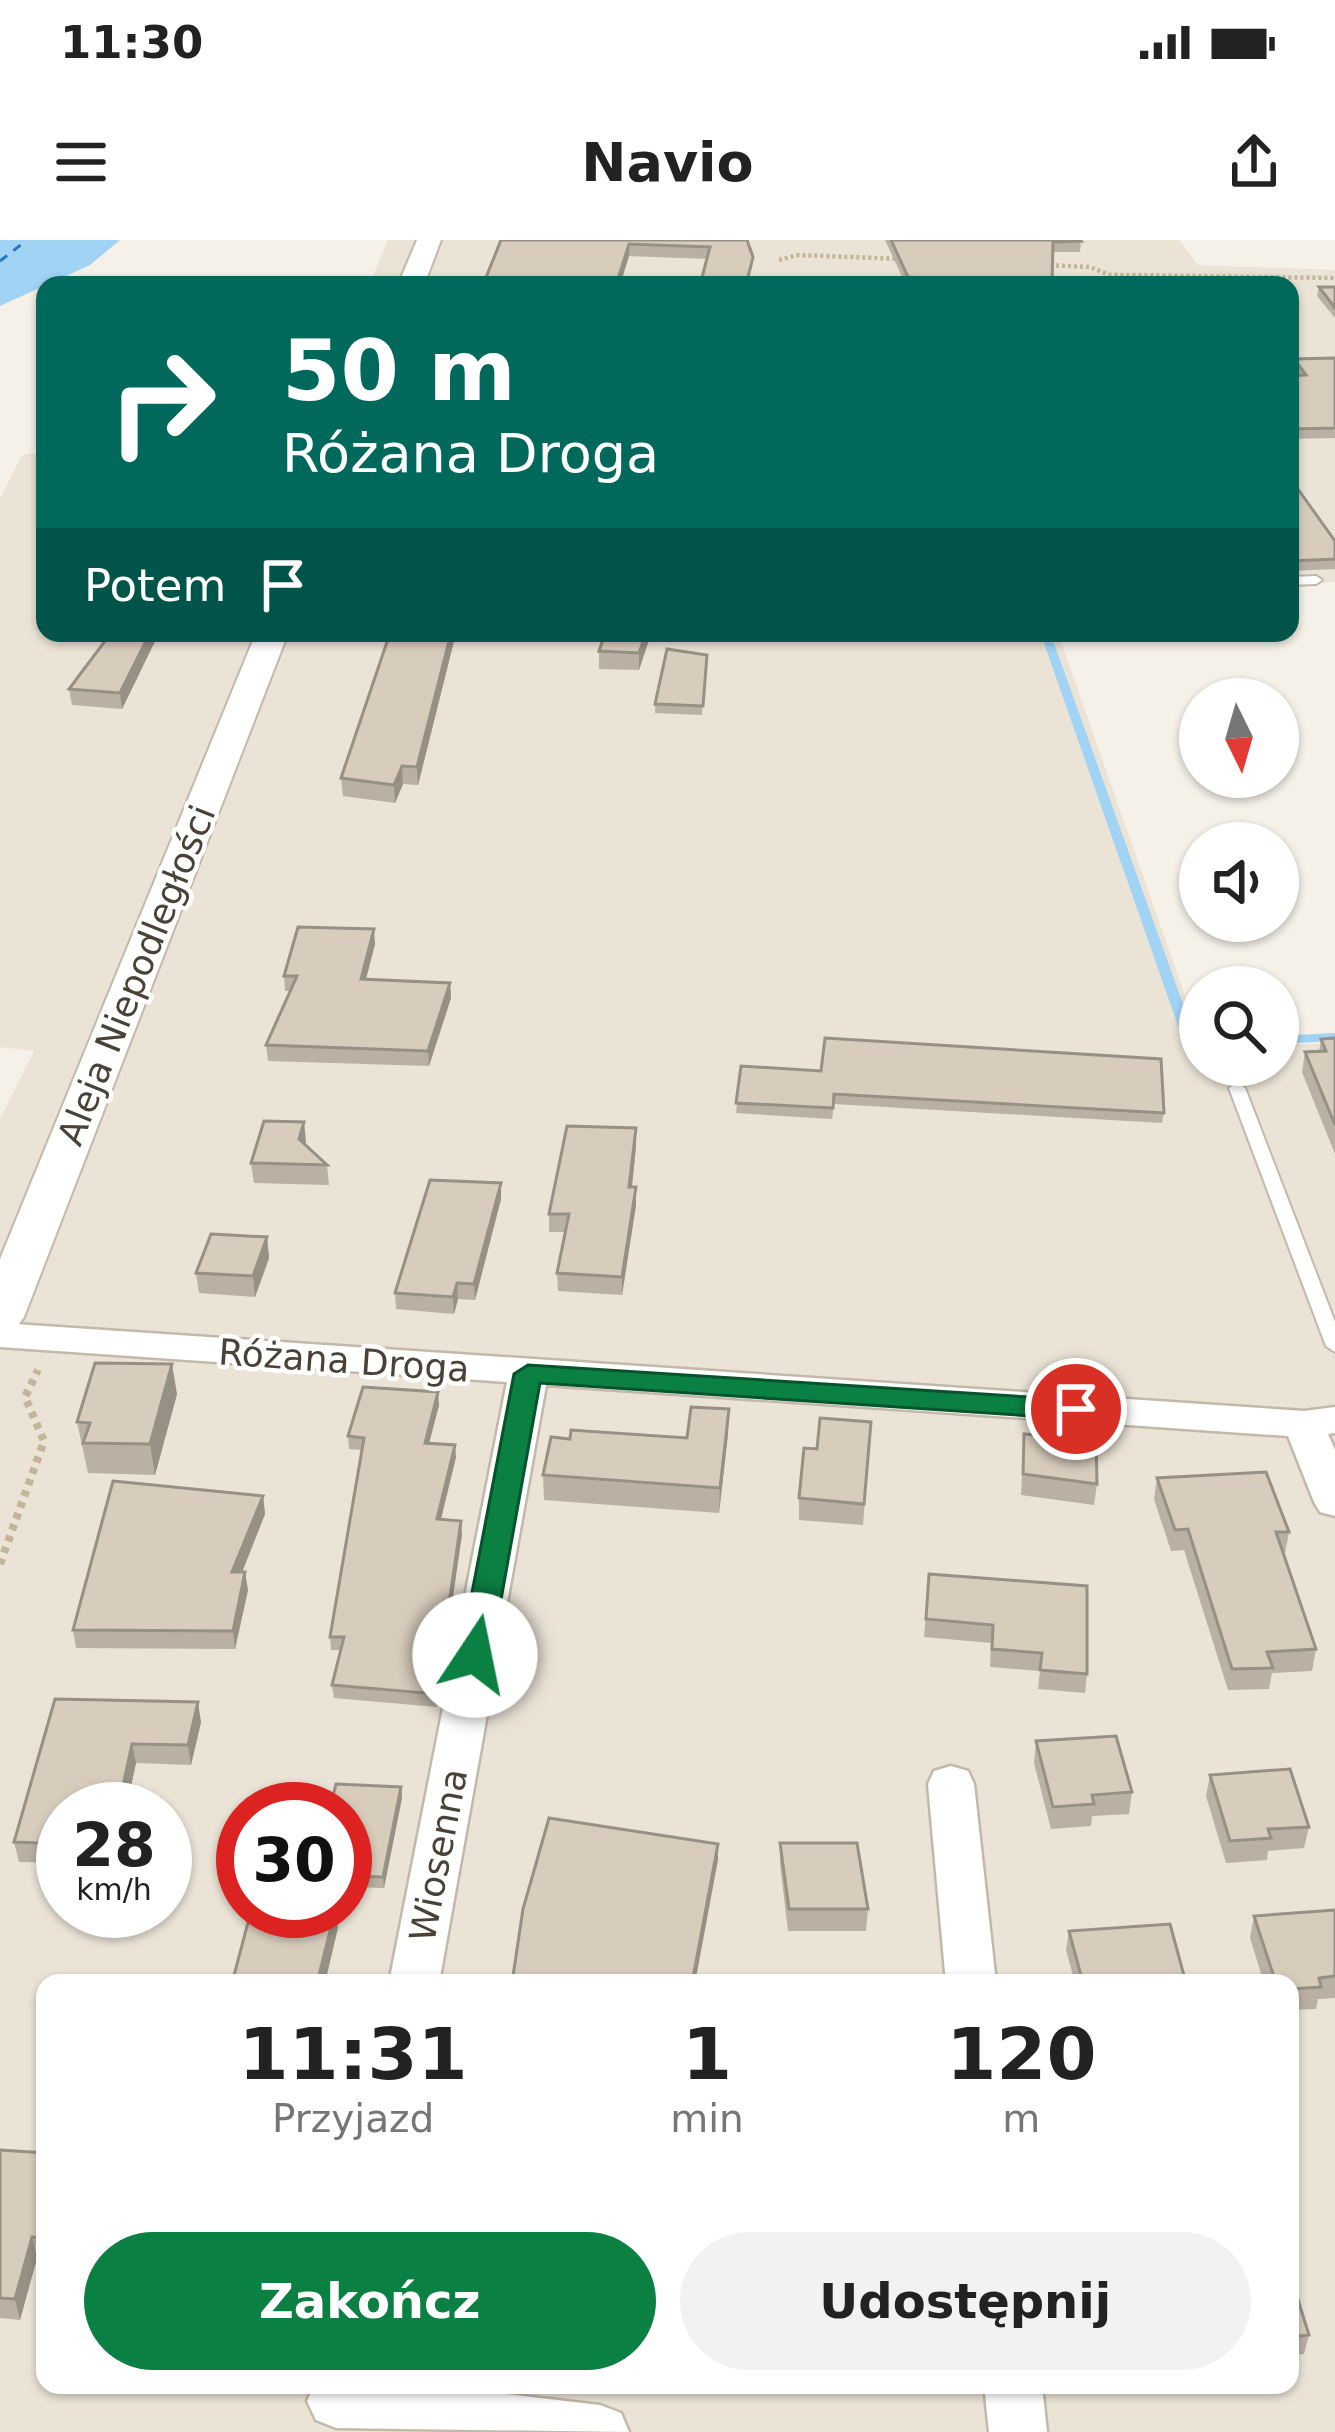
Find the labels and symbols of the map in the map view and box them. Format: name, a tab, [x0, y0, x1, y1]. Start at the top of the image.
north arrow	[1179, 678, 1299, 798]
street label: Aleja Niepodległości	[49, 799, 223, 1151]
street label: Różana Droga	[217, 1331, 471, 1390]
pin	[1025, 1358, 1127, 1460]
position arrow	[412, 1592, 538, 1718]
street label: Wiosenna	[402, 1765, 475, 1945]
speed limit sign: 30	[216, 1782, 372, 1938]

